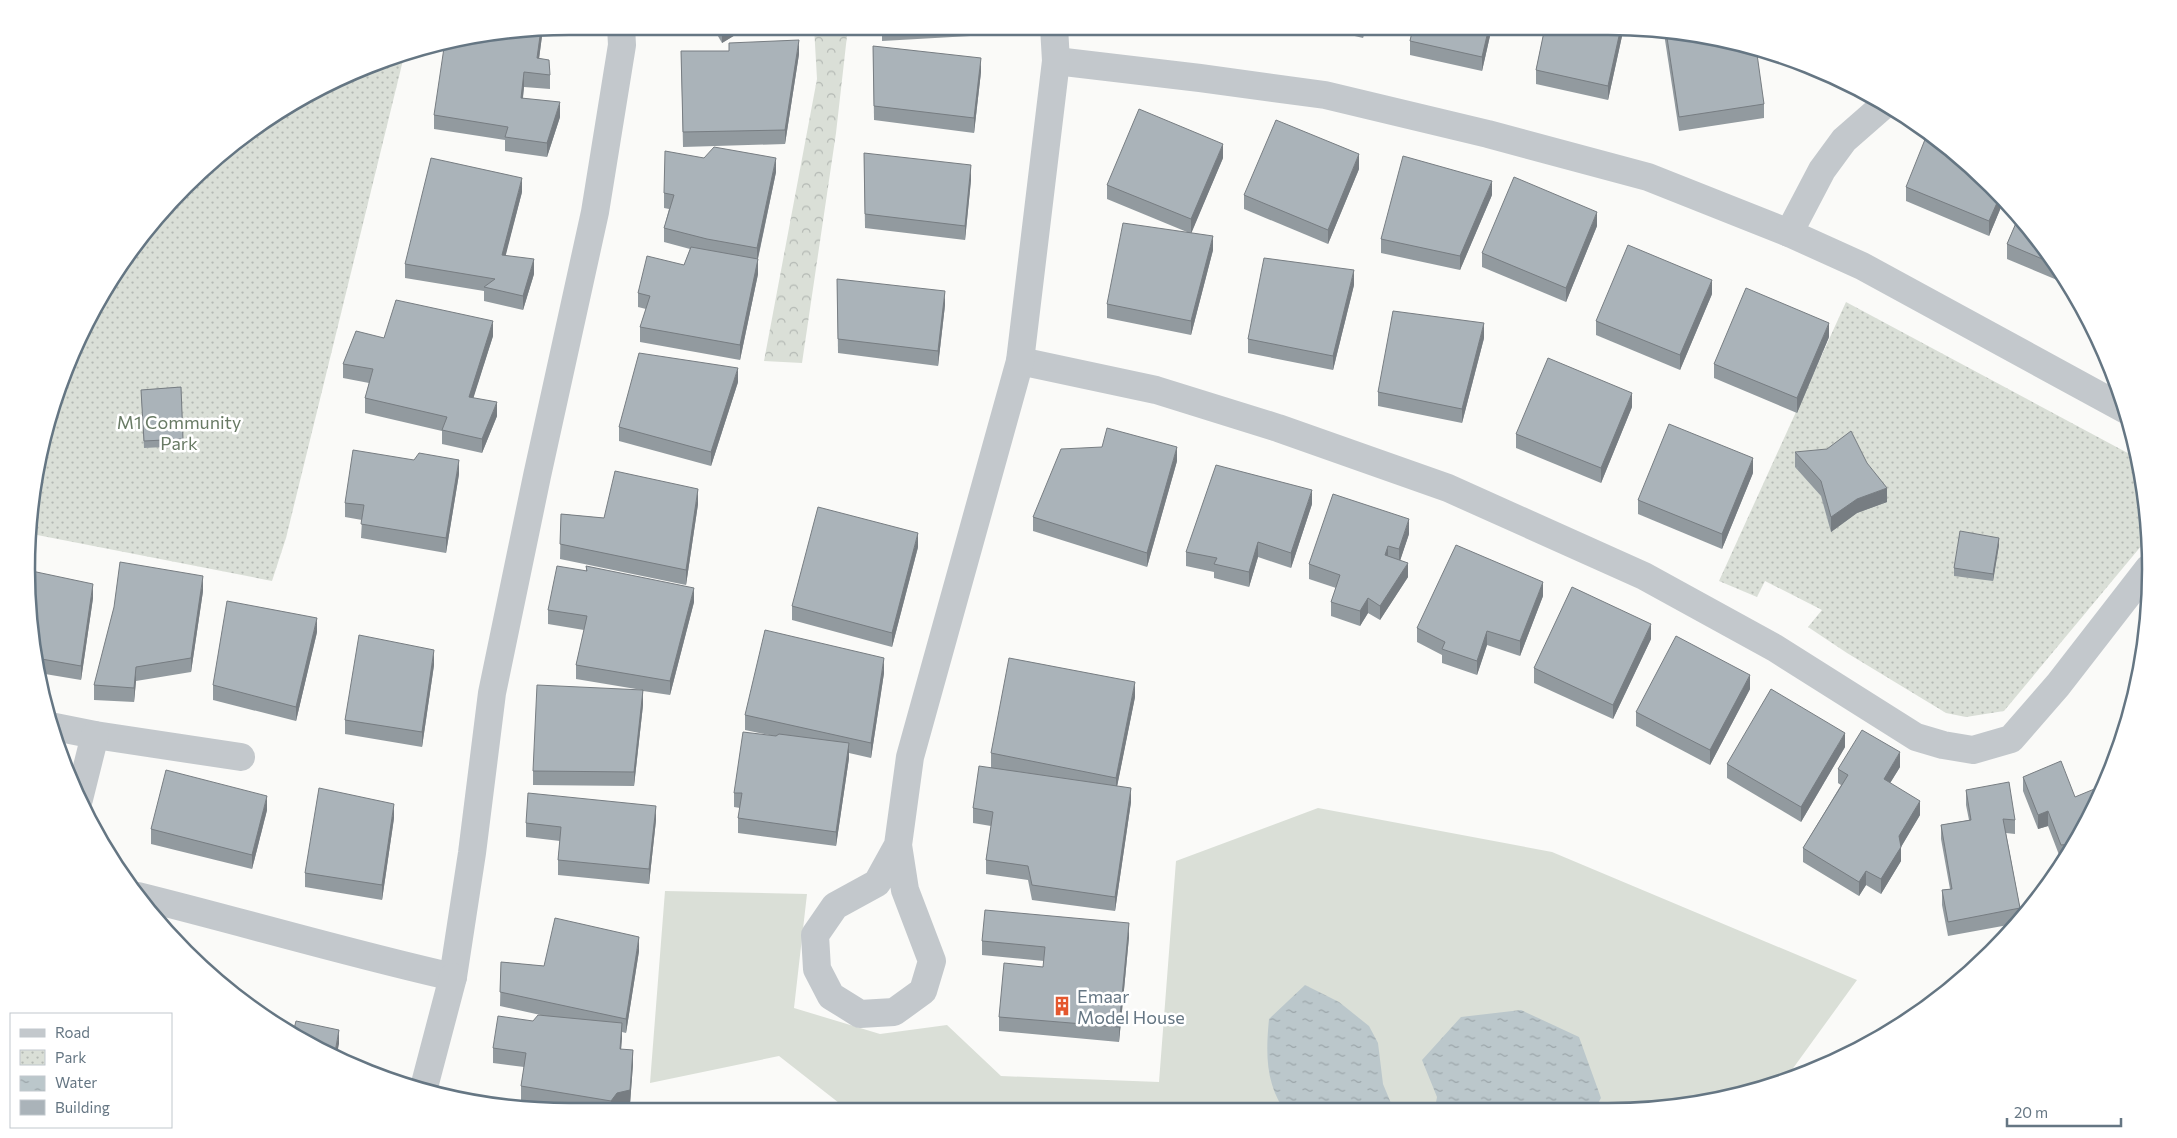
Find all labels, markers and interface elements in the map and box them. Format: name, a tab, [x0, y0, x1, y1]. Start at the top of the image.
park label: M1 Community Park	[117, 411, 241, 454]
place label: Emaar Model House	[1077, 985, 1185, 1028]
building icon: Emaar Model House	[1051, 995, 1073, 1017]
legend	[10, 1013, 172, 1128]
text: Road	[55, 1023, 90, 1041]
text: Park	[55, 1048, 86, 1066]
text: Water	[55, 1073, 97, 1091]
scale bar	[2007, 1096, 2121, 1128]
text: Building	[55, 1098, 110, 1116]
text: 20 m	[2014, 1103, 2048, 1121]

